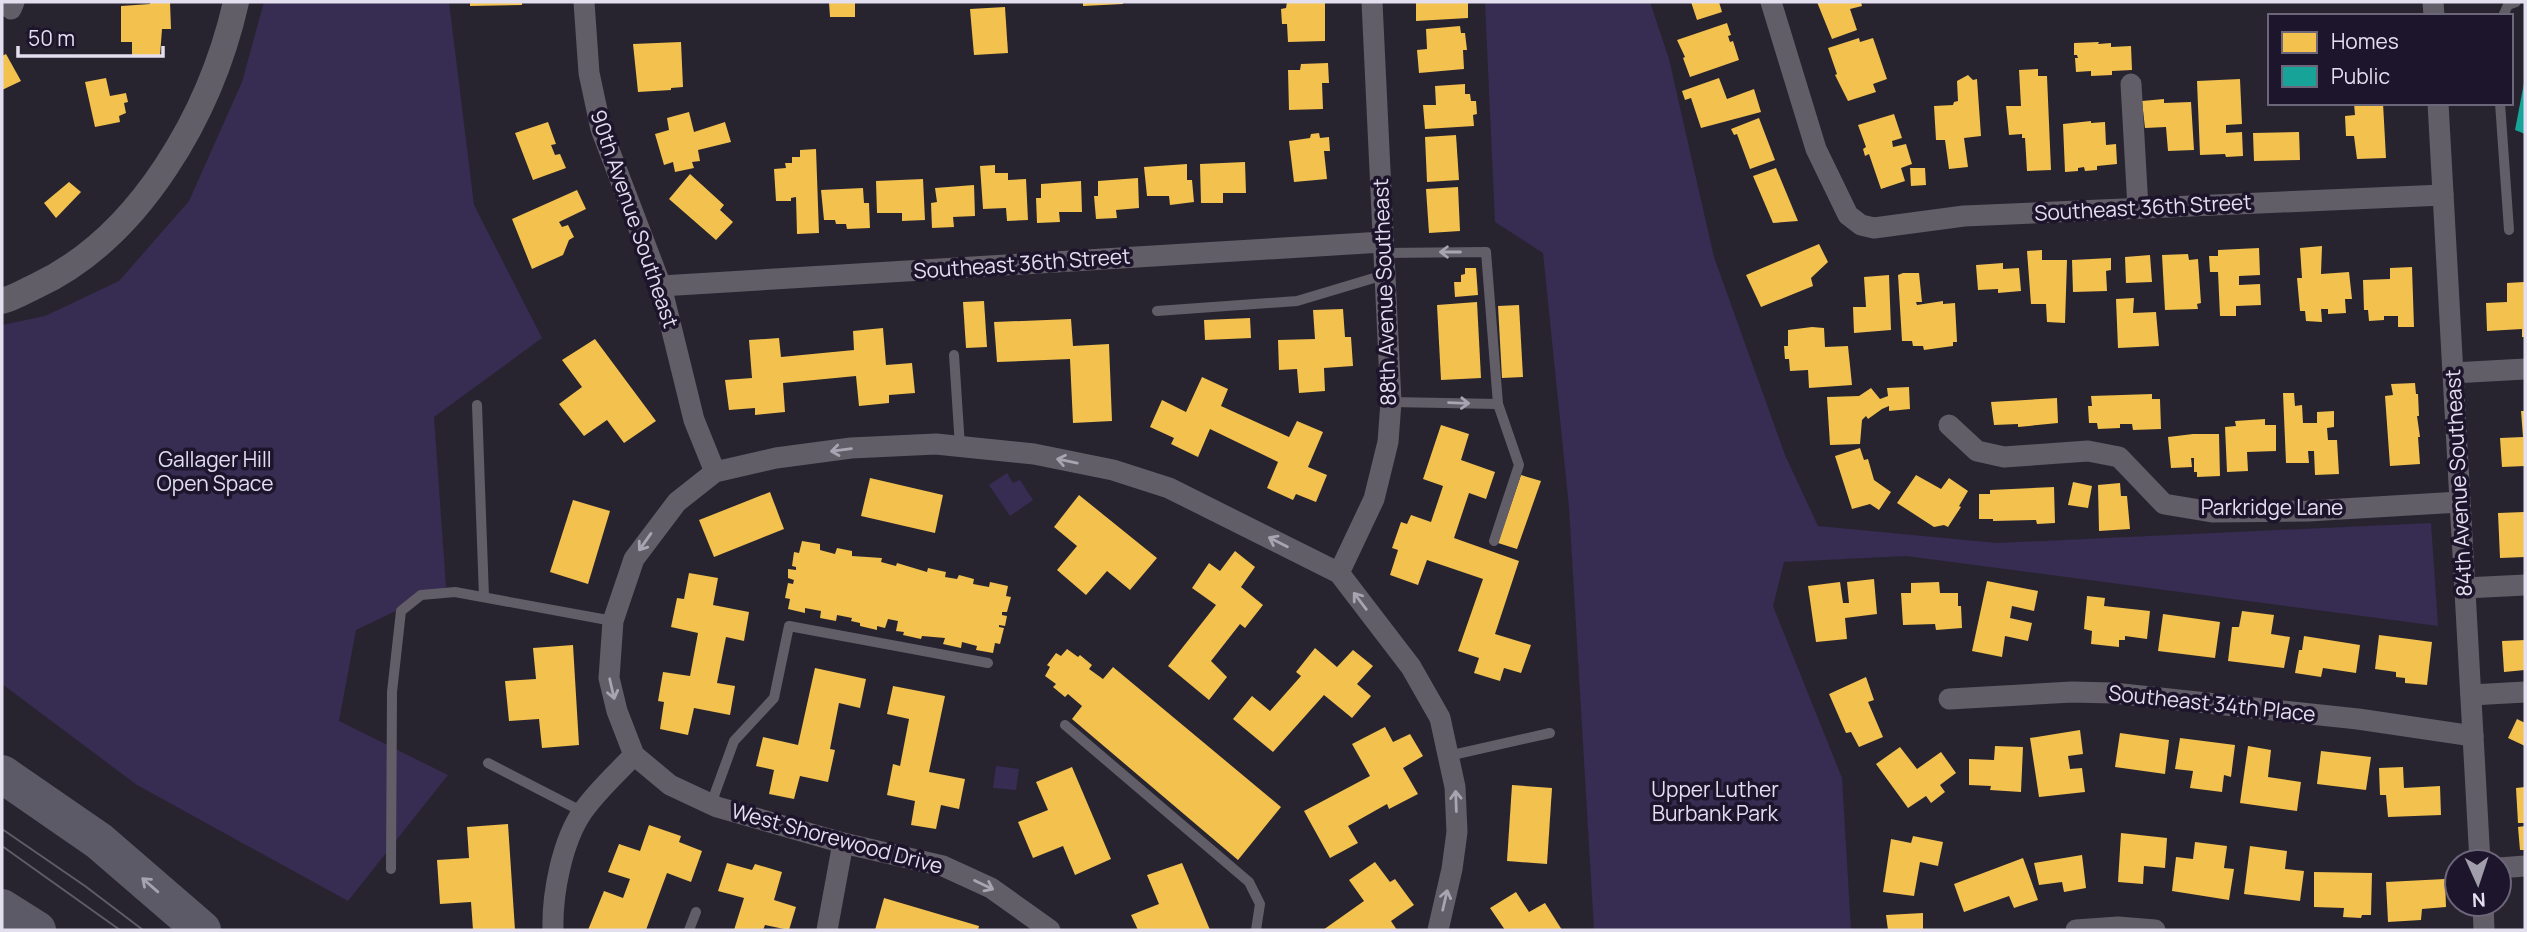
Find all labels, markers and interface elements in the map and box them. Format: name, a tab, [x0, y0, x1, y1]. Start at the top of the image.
scale bar	[18, 14, 163, 58]
legend	[2268, 14, 2513, 105]
text: 50 m	[28, 24, 75, 52]
text: Homes	[2331, 27, 2399, 55]
text: Public	[2331, 62, 2390, 90]
street label: 90th Avenue Southeast	[584, 106, 685, 331]
street label: 88th Avenue Southeast	[1366, 178, 1402, 406]
street label: Southeast 36th Street	[2034, 187, 2252, 227]
street label: Southeast 36th Street	[912, 241, 1131, 285]
one-way arrow	[1439, 245, 1462, 259]
street label: 84th Avenue Southeast	[2438, 369, 2478, 597]
one-way arrow	[1447, 397, 1470, 410]
one-way arrow	[830, 443, 853, 456]
park label: Gallager Hill Open Space	[157, 445, 273, 497]
one-way arrow	[1056, 453, 1079, 467]
street label: Parkridge Lane	[2201, 493, 2343, 521]
one-way arrow	[638, 532, 652, 551]
one-way arrow	[1268, 535, 1289, 549]
one-way arrow	[1352, 592, 1367, 611]
one-way arrow	[606, 677, 619, 700]
street label: Southeast 34th Place	[2107, 678, 2317, 728]
park label: Upper Luther Burbank Park	[1651, 775, 1779, 827]
one-way arrow	[1449, 790, 1462, 813]
street label: West Shorewood Drive	[729, 796, 946, 880]
north arrow	[2443, 848, 2513, 918]
one-way arrow	[142, 877, 160, 893]
one-way arrow	[973, 879, 994, 893]
text: N	[2471, 887, 2486, 913]
one-way arrow	[1439, 889, 1452, 912]

